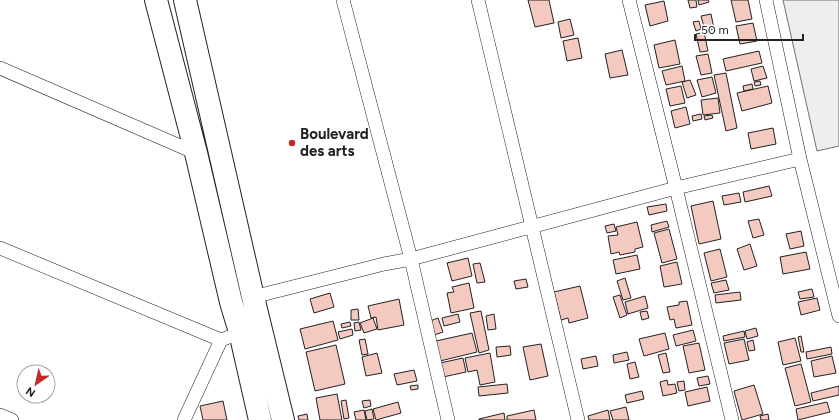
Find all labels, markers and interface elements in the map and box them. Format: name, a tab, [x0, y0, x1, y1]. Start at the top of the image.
scale bar	[695, 16, 803, 42]
text: 50 m	[701, 23, 729, 37]
place label: Boulevard des arts	[300, 125, 369, 160]
marker: Boulevard des arts	[287, 138, 297, 148]
north arrow	[16, 364, 56, 404]
text: N	[24, 384, 38, 400]

